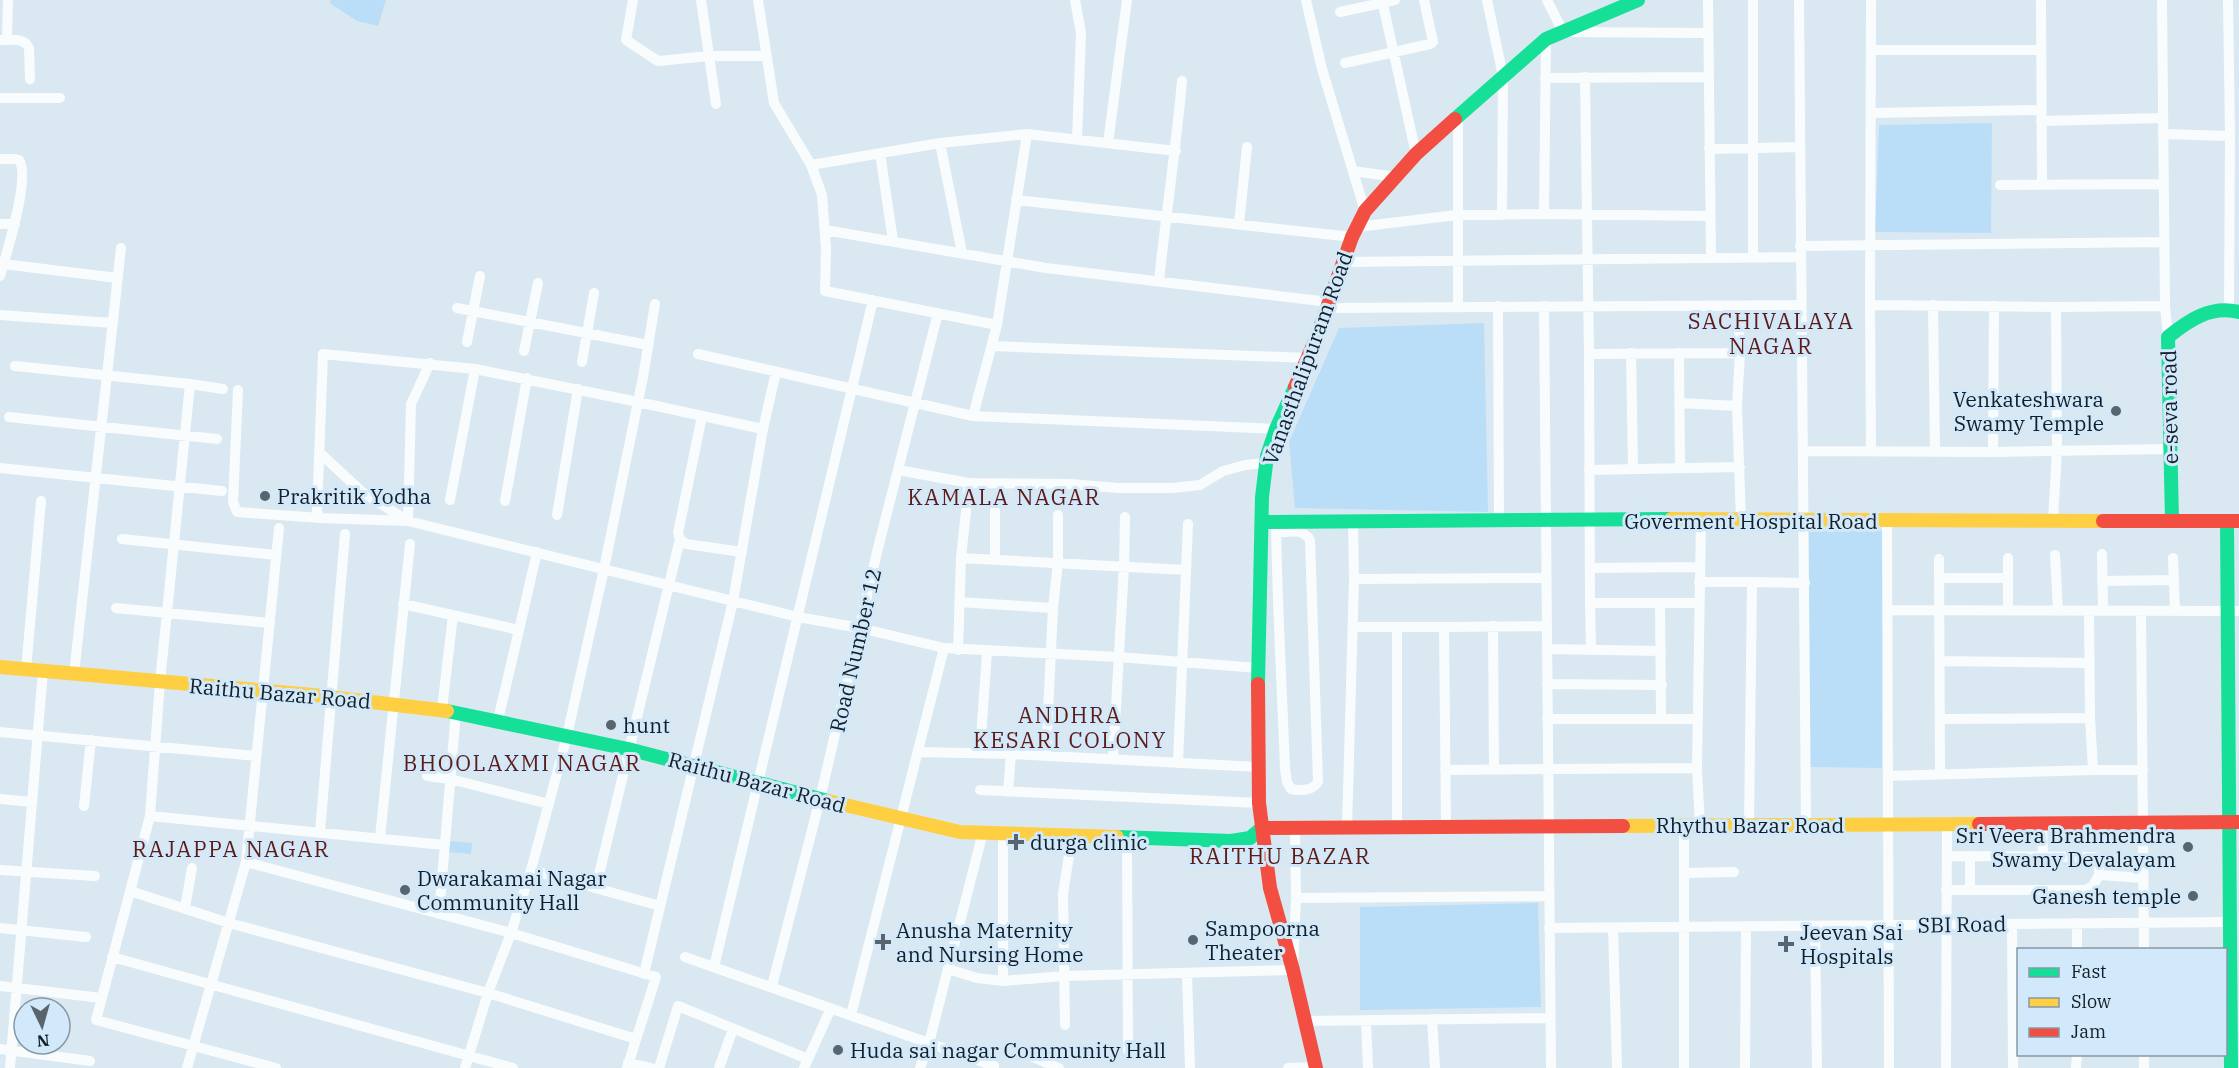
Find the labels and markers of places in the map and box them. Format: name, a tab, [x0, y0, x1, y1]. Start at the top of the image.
place label: Venkateshwara Swamy Temple	[1953, 385, 2104, 437]
marker: Venkateshwara Swamy Temple	[2109, 404, 2123, 418]
place label: Prakritik Yodha	[277, 482, 431, 510]
marker: Prakritik Yodha	[258, 489, 272, 503]
place label: hunt	[623, 711, 670, 739]
marker: hunt	[604, 718, 618, 732]
place label: Sri Veera Brahmendra Swamy Devalayam	[1956, 821, 2176, 873]
place label: durga clinic	[1030, 828, 1147, 856]
marker: durga clinic	[1007, 833, 1025, 851]
marker: Sri Veera Brahmendra Swamy Devalayam	[2181, 840, 2195, 854]
place label: Dwarakamai Nagar Community Hall	[417, 864, 607, 916]
place label: Ganesh temple	[2032, 882, 2181, 910]
marker: Dwarakamai Nagar Community Hall	[398, 883, 412, 897]
marker: Ganesh temple	[2186, 889, 2200, 903]
place label: Sampoorna Theater	[1205, 914, 1320, 966]
place label: Anusha Maternity and Nursing Home	[896, 916, 1083, 968]
place label: Jeevan Sai Hospitals	[1800, 918, 1903, 970]
marker: Anusha Maternity and Nursing Home	[874, 933, 892, 951]
marker: Sampoorna Theater	[1186, 933, 1200, 947]
marker: Jeevan Sai Hospitals	[1777, 935, 1795, 953]
place label: Huda sai nagar Community Hall	[850, 1036, 1166, 1064]
marker: Huda sai nagar Community Hall	[831, 1043, 845, 1057]

